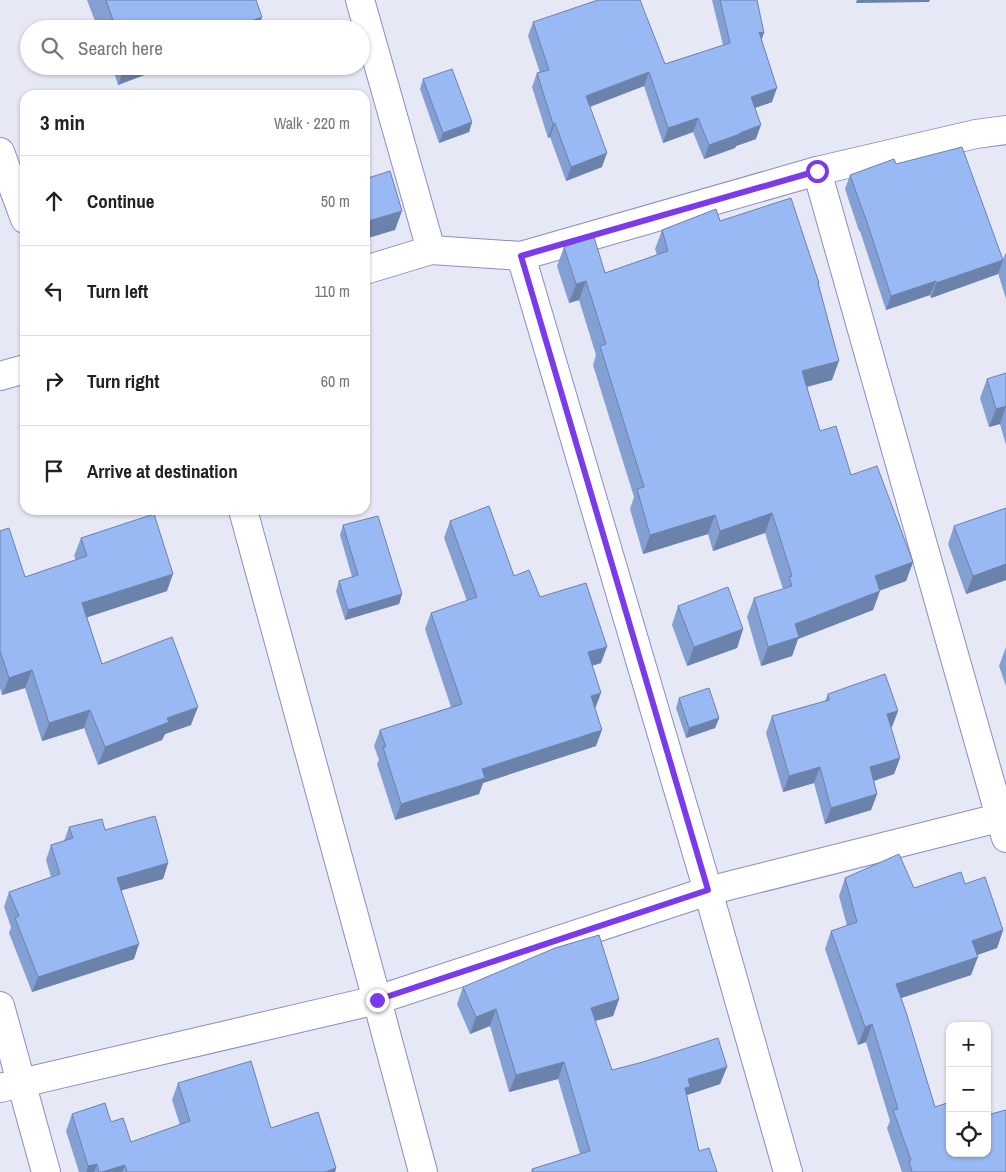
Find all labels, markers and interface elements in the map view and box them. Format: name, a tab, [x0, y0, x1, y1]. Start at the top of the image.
search box	[20, 20, 370, 75]
icon: search	[38, 34, 66, 62]
text: Search here	[78, 35, 163, 61]
text: 3 min	[40, 108, 85, 137]
text: Walk · 220 m	[274, 112, 350, 134]
route start	[806, 160, 829, 183]
icon: ahead	[40, 187, 68, 215]
text: Continue	[87, 188, 155, 214]
text: 50 m	[321, 190, 350, 212]
icon: left	[40, 277, 68, 305]
text: Turn left	[87, 278, 148, 304]
text: 110 m	[314, 280, 350, 302]
icon: right	[40, 367, 68, 395]
text: Turn right	[87, 368, 159, 394]
text: 60 m	[321, 370, 350, 392]
icon: arrive	[40, 457, 68, 485]
text: Arrive at destination	[87, 458, 238, 484]
route end	[366, 989, 389, 1012]
map controls	[946, 1022, 991, 1157]
button: +	[946, 1022, 991, 1067]
button: −	[946, 1067, 991, 1112]
button: locate	[946, 1112, 991, 1157]

